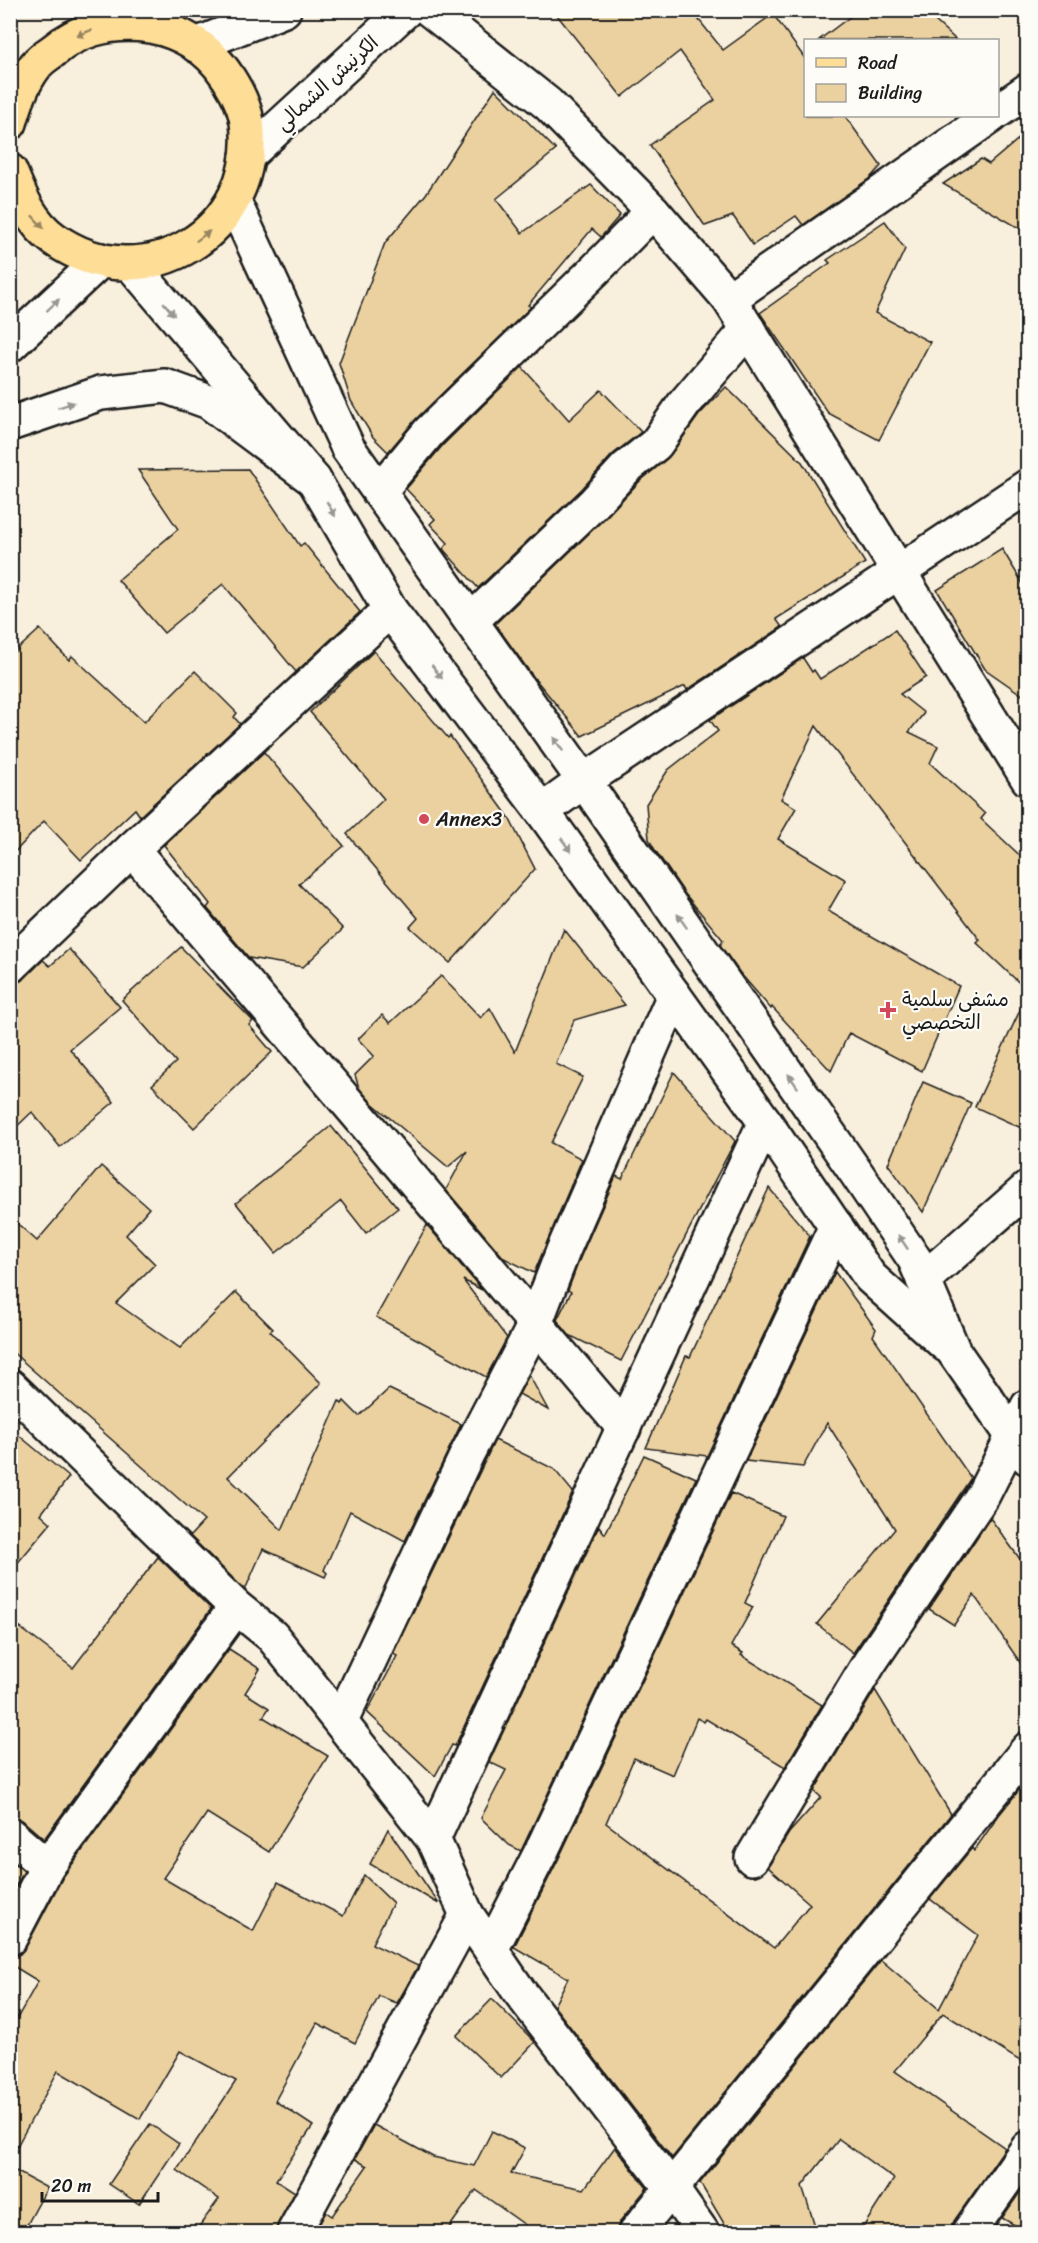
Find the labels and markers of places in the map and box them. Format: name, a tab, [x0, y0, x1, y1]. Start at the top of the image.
place label: Annex3	[435, 802, 502, 837]
marker: Annex3	[417, 812, 431, 826]
place label: مشفى سلمية التخصصي	[902, 982, 1009, 1040]
marker: مشفى سلمية التخصصي	[879, 1001, 897, 1019]

